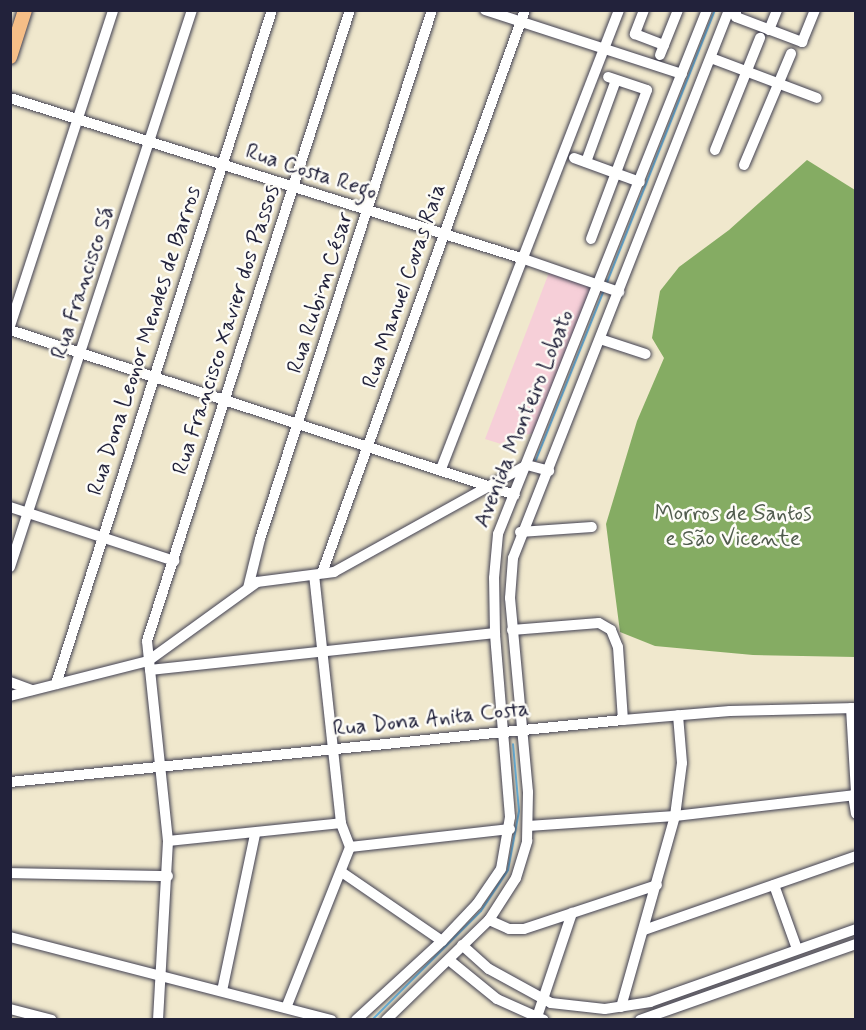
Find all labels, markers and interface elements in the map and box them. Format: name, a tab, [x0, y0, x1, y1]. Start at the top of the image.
street label: Rua Costa Rego	[241, 139, 381, 207]
street label: Rua Dona Leonor Mendes de Barros	[81, 180, 209, 502]
street label: Rua Manuel Covas Raia	[358, 181, 452, 391]
street label: Rua Francisco Xavier dos Passos	[168, 184, 286, 476]
street label: Rua Francisco Sá	[47, 204, 121, 362]
street label: Rua Rubim César	[283, 210, 359, 376]
street label: Avenida Monteiro Lobato	[469, 306, 581, 532]
park label: Morros de Santos e São Vicente	[652, 501, 814, 552]
street label: Rua Dona Anita Costa	[330, 696, 532, 744]

